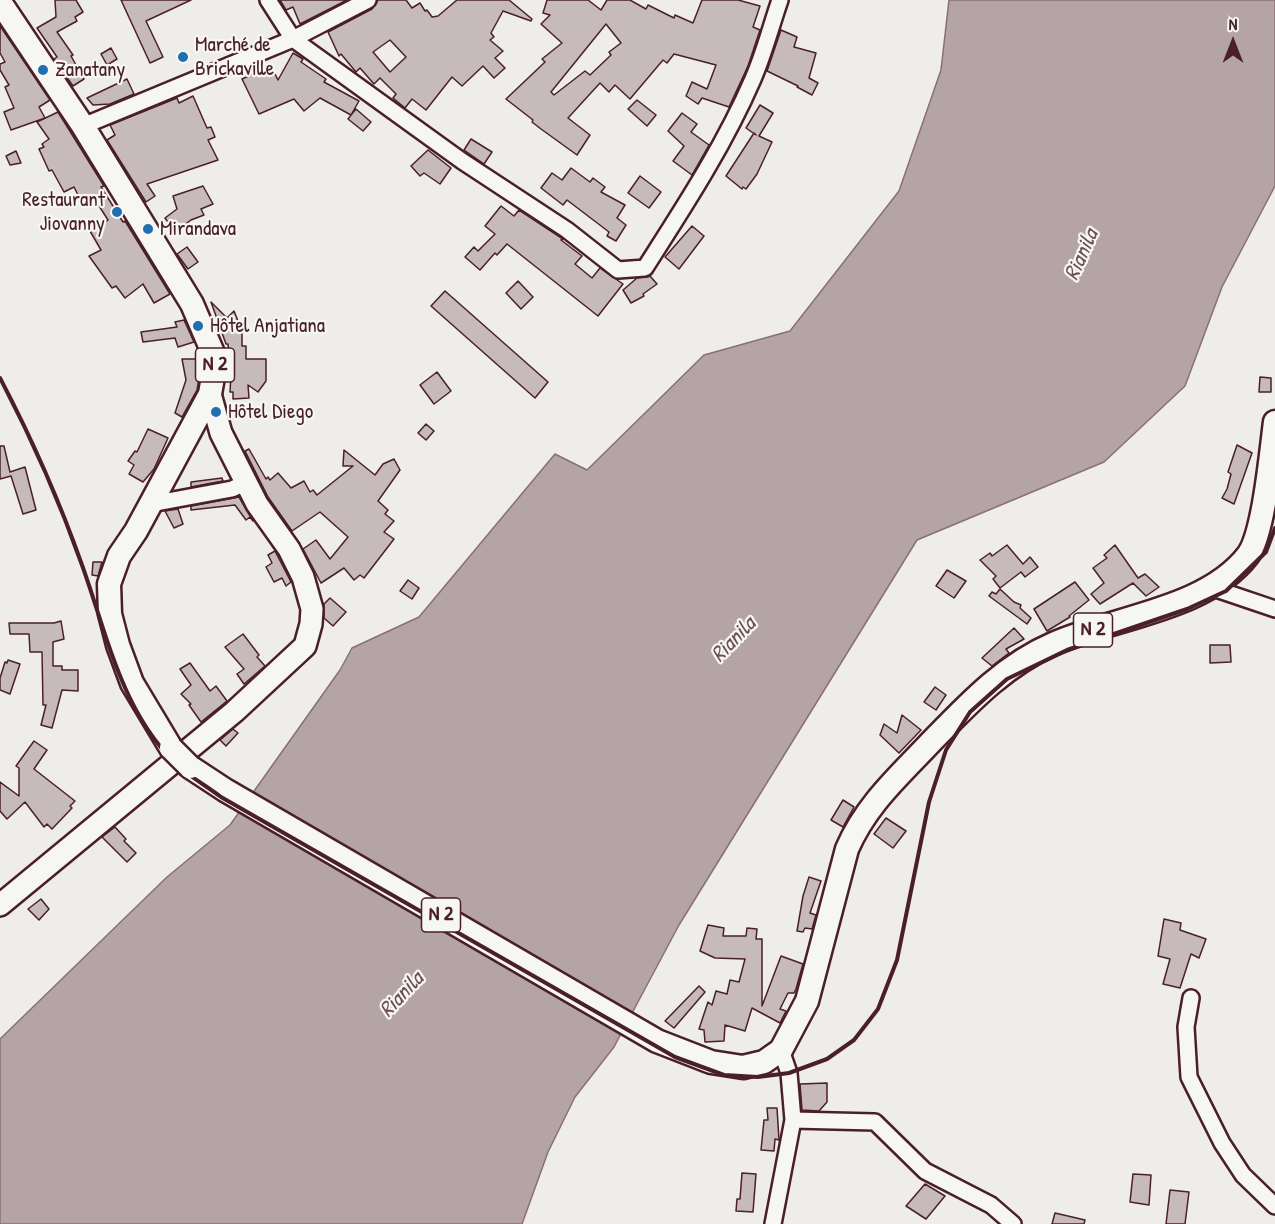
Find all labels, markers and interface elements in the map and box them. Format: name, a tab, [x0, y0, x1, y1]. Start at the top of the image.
north arrow	[1203, 12, 1263, 72]
text: N	[1229, 13, 1237, 35]
place label: Marché de Brickaville	[195, 32, 274, 82]
marker: Marché de Brickaville	[176, 50, 190, 64]
place label: Zanatany	[55, 57, 125, 83]
marker: Zanatany	[36, 63, 50, 77]
place label: Restaurant Jiovanny	[22, 187, 105, 237]
marker: Restaurant Jiovanny	[110, 205, 124, 219]
place label: Mirandava	[160, 216, 236, 242]
marker: Mirandava	[141, 222, 155, 236]
water label: Rianila	[1059, 225, 1105, 285]
place label: Hôtel Anjatiana	[210, 313, 325, 339]
marker: Hôtel Anjatiana	[191, 319, 205, 333]
road number: N 2	[196, 348, 234, 382]
place label: Hôtel Diego	[228, 399, 313, 425]
marker: Hôtel Diego	[209, 405, 223, 419]
water label: Rianila	[706, 612, 762, 668]
road number: N 2	[1074, 613, 1112, 647]
road number: N 2	[422, 898, 460, 932]
water label: Rianila	[374, 967, 430, 1023]

